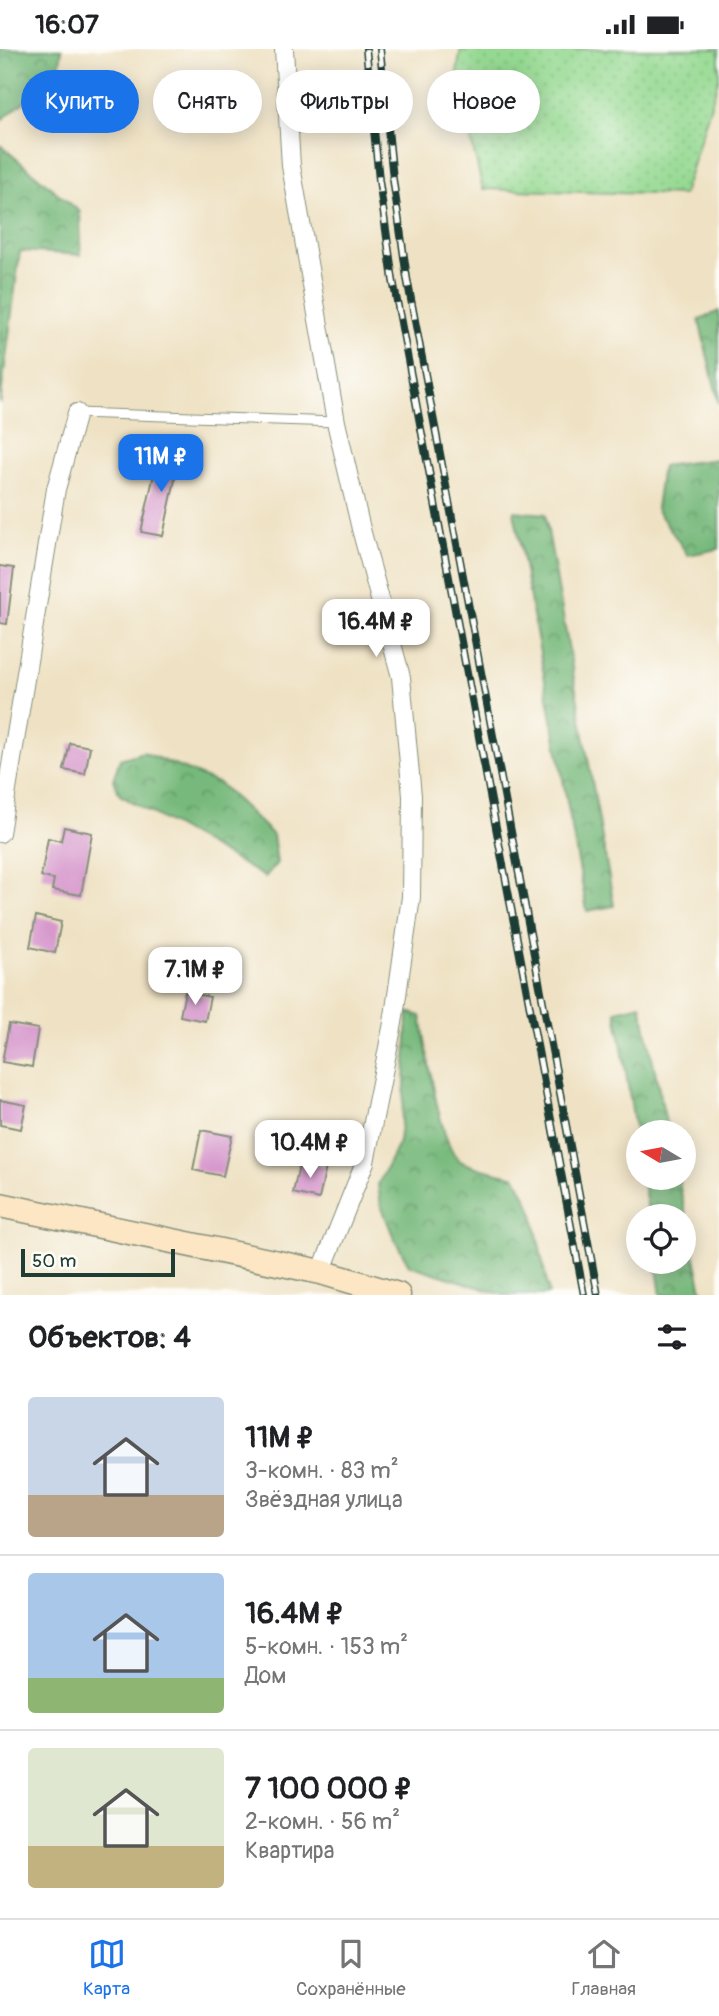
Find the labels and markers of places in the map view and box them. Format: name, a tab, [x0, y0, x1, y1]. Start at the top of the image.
pin: 11M ₽	[112, 435, 210, 494]
pin: 16.4M ₽	[311, 599, 441, 659]
pin: 7.1M ₽	[138, 947, 252, 1007]
pin: 10.4M ₽	[245, 1121, 375, 1180]

